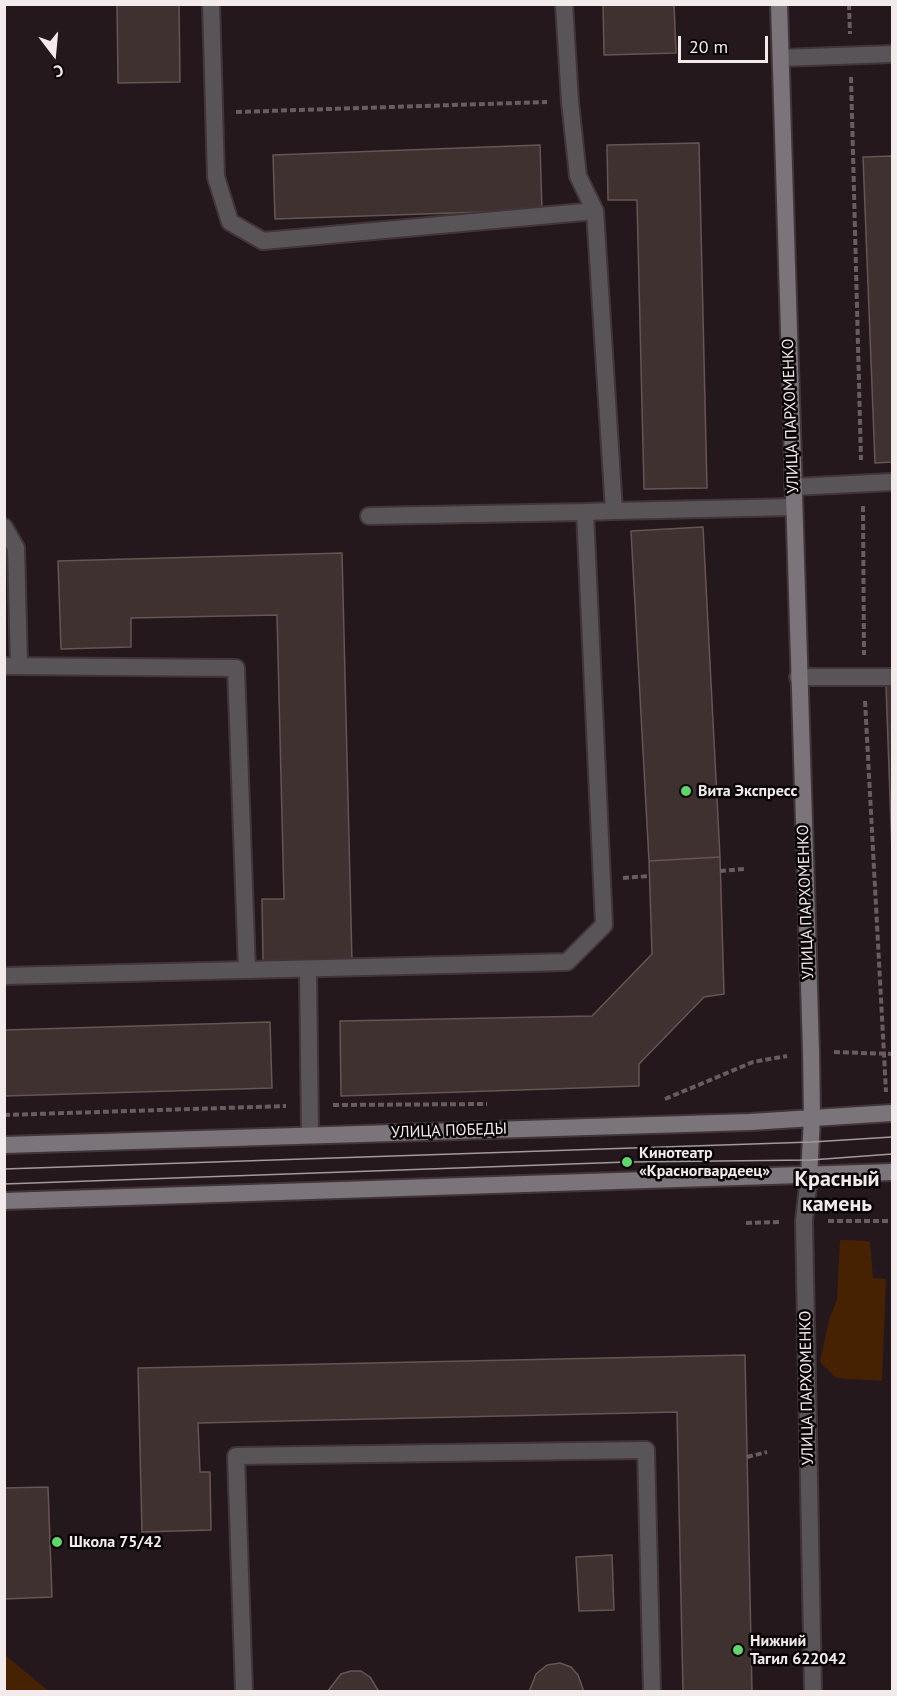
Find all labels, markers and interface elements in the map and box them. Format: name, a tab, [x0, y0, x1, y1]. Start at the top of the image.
north arrow	[24, 24, 84, 84]
scale bar	[681, 24, 771, 62]
text: 20 m	[689, 35, 728, 58]
text: С	[52, 60, 66, 82]
street label: УЛИЦА ПАРХОМЕНКО	[779, 338, 803, 494]
place label: Вита Экспресс	[698, 781, 797, 801]
marker: Вита Экспресс	[679, 784, 693, 798]
street label: УЛИЦА ПАРХОМЕНКО	[794, 824, 818, 980]
street label: УЛИЦА ПОБЕДЫ	[391, 1119, 507, 1143]
place label: Кинотеатр «Красногвардеец»	[639, 1143, 770, 1181]
marker: Кинотеатр «Красногвардеец»	[620, 1155, 634, 1169]
district label: Красный камень	[794, 1167, 880, 1218]
street label: УЛИЦА ПАРХОМЕНКО	[796, 1310, 818, 1466]
place label: Школа 75/42	[69, 1532, 162, 1552]
marker: Школа 75/42	[50, 1535, 64, 1549]
place label: Нижний Тагил 622042	[750, 1631, 847, 1669]
marker: Нижний Тагил 622042	[731, 1643, 745, 1657]

